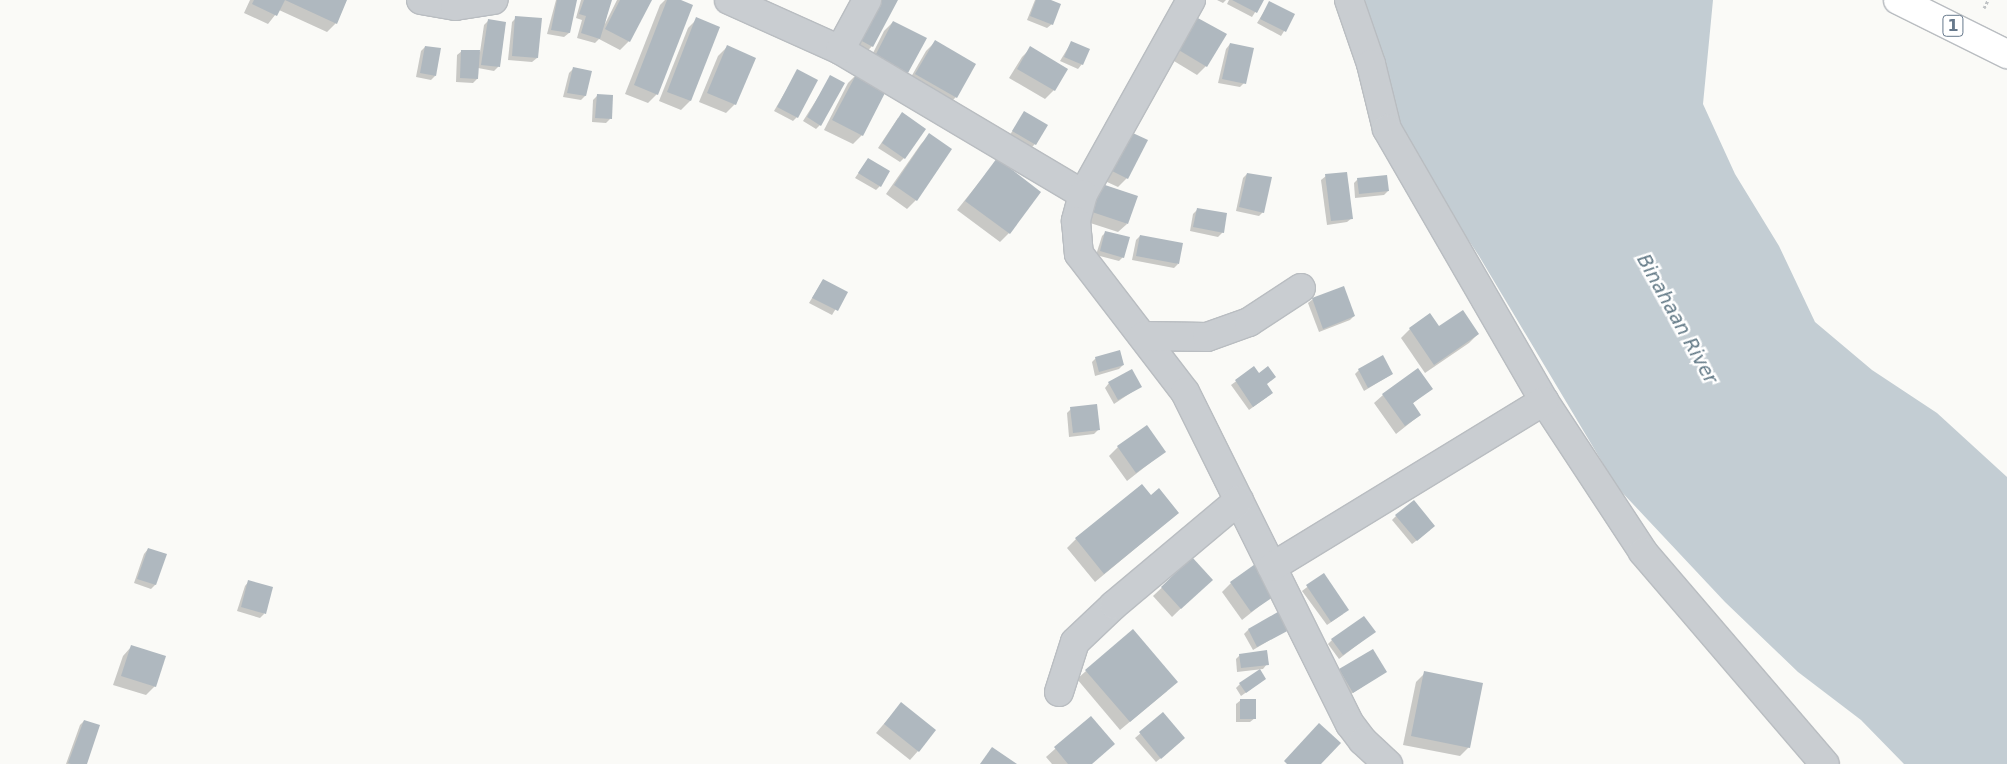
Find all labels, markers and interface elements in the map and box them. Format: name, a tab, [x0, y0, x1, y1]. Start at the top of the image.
road number: 1	[1942, 12, 1964, 40]
water label: Binahaan River	[1632, 250, 1722, 388]

